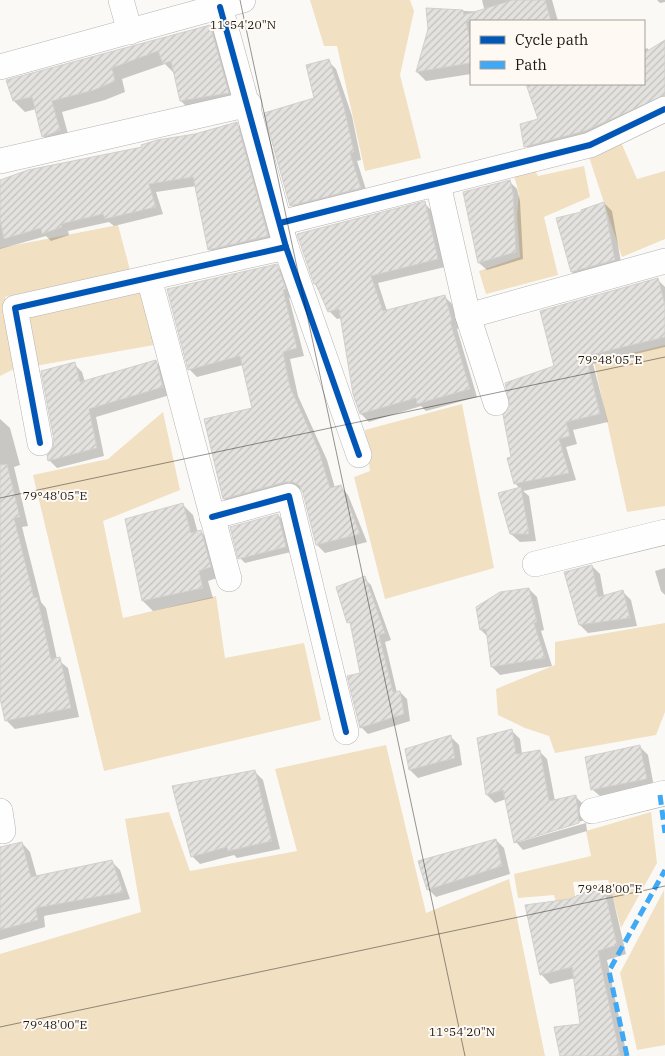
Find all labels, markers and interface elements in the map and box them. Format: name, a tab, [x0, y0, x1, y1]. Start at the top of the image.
text: 11°54'20"N	[210, 17, 276, 32]
legend	[470, 20, 645, 85]
text: Cycle path	[515, 30, 588, 49]
text: Path	[515, 55, 547, 74]
text: 79°48'05"E	[578, 352, 642, 367]
text: 79°48'05"E	[23, 488, 87, 503]
text: 79°48'00"E	[578, 881, 642, 896]
text: 79°48'00"E	[23, 1017, 87, 1032]
text: 11°54'20"N	[429, 1024, 495, 1039]

